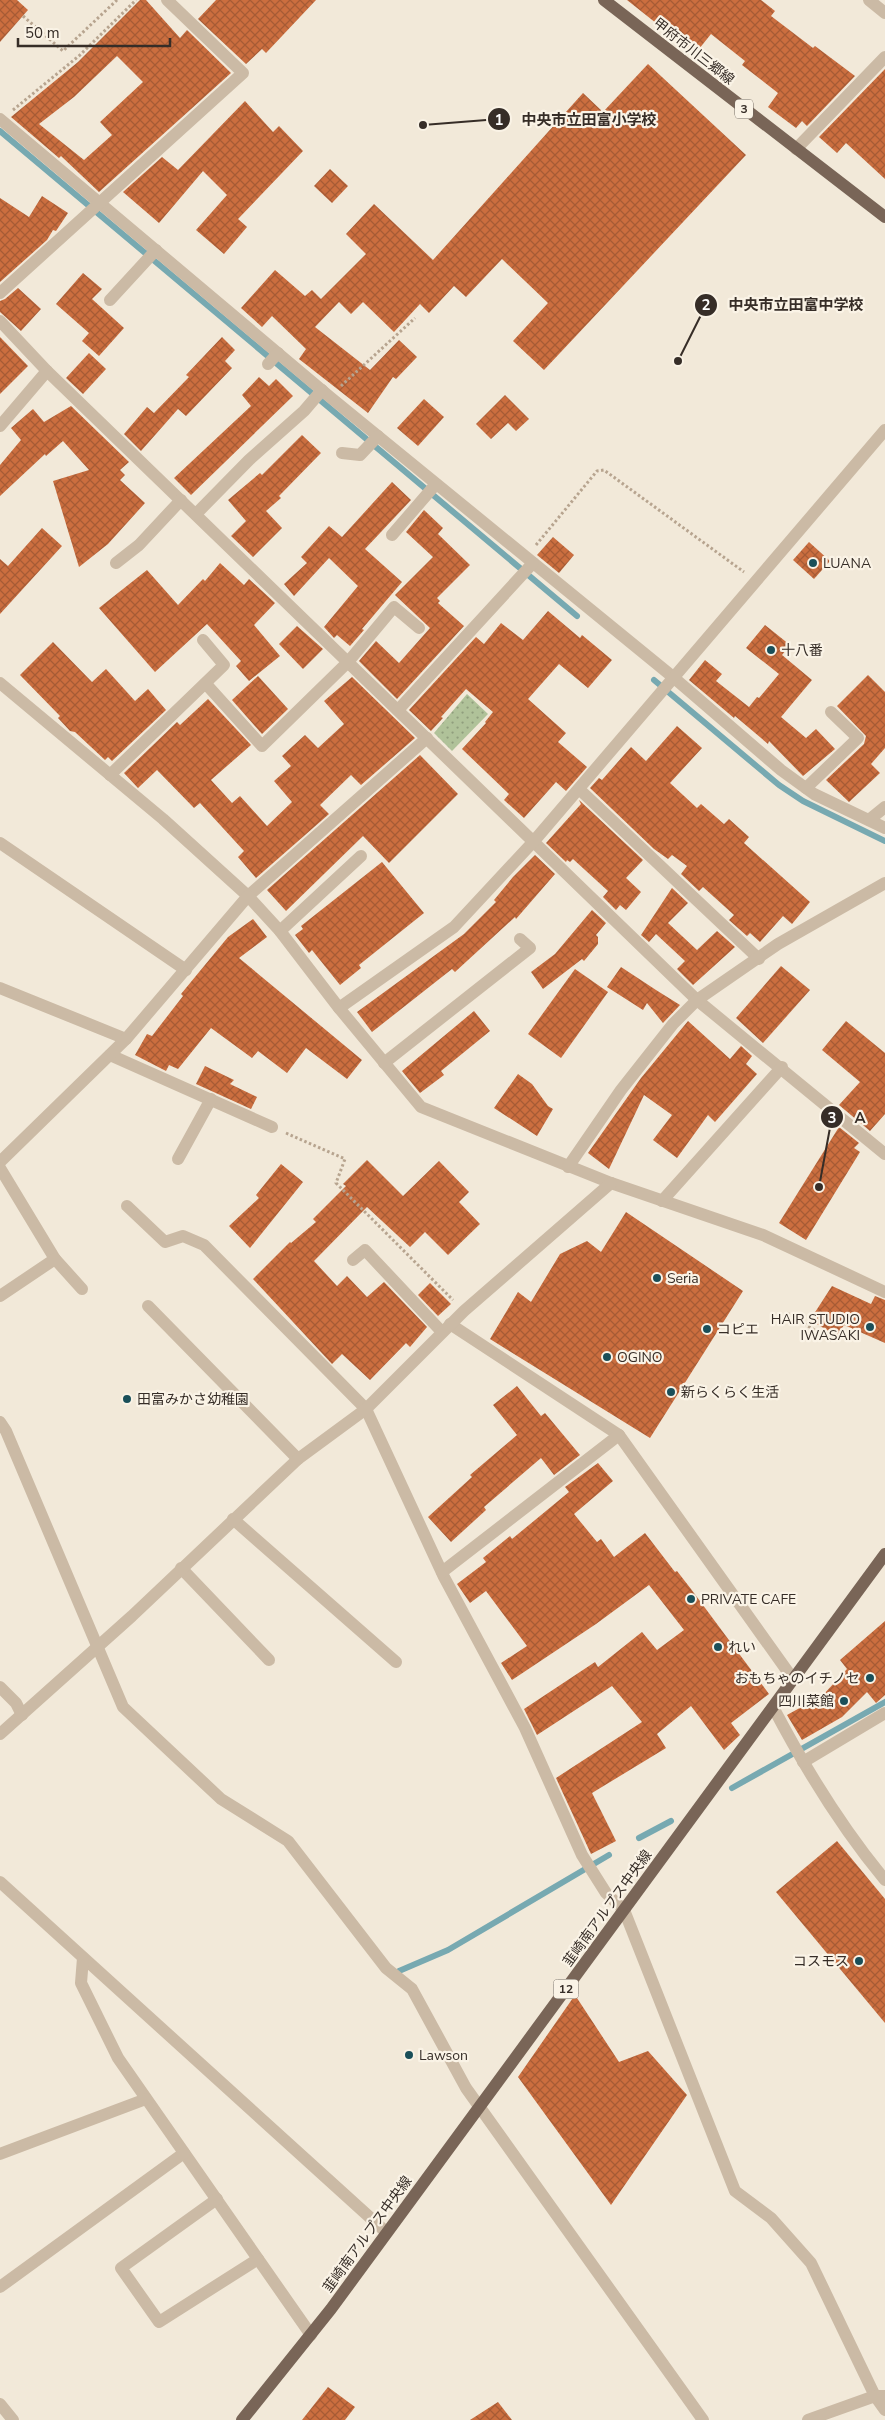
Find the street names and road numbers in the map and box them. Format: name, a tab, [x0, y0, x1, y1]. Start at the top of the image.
street label: 甲府市川三郷線	[649, 14, 738, 89]
road number: 3	[735, 100, 753, 118]
street label: 韮崎南アルプス中央線	[559, 1846, 656, 1970]
road number: 12	[554, 1980, 578, 1998]
street label: 韮崎南アルプス中央線	[319, 2172, 416, 2296]

